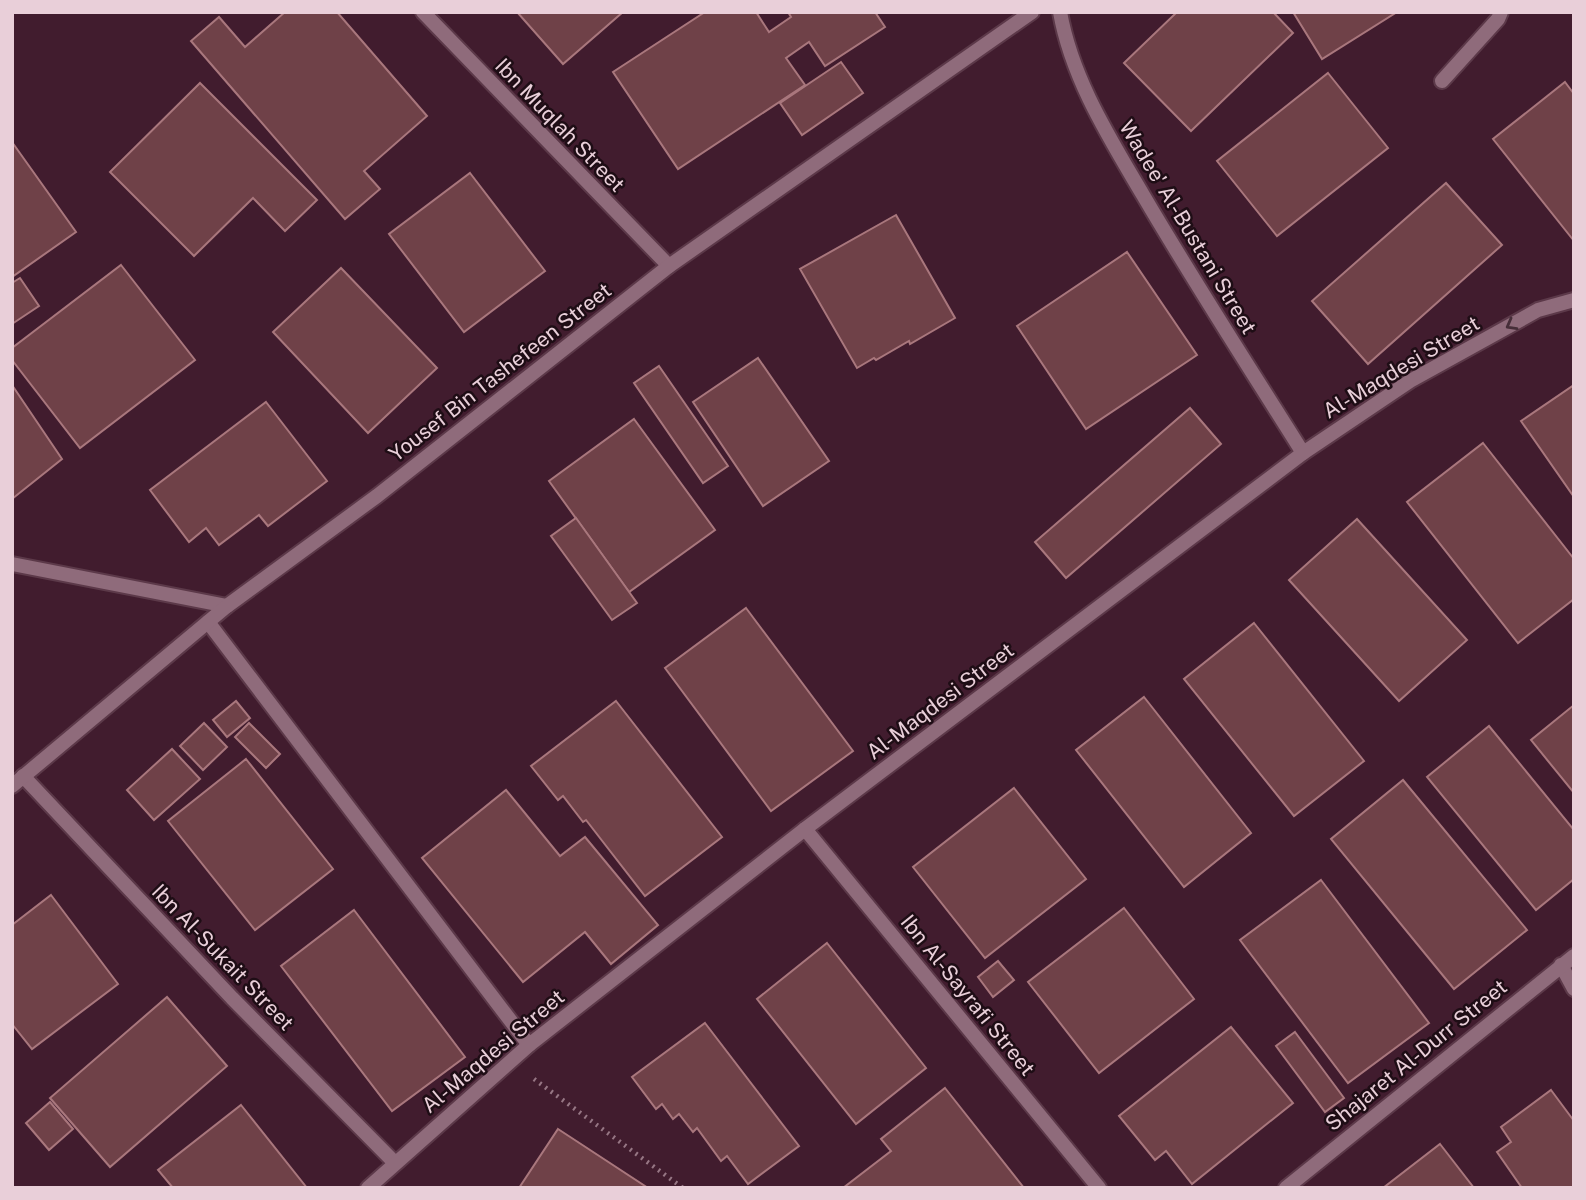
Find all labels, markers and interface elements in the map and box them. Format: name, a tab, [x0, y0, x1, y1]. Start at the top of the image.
street label: Ibn Muqlah Street	[490, 53, 630, 197]
street label: Wadee' Al-Bustani Street	[1114, 116, 1262, 338]
street label: Yousef Bin Tashefeen Street	[384, 277, 616, 467]
street label: Al-Maqdesi Street	[1318, 310, 1484, 424]
one-way arrow	[1505, 317, 1518, 330]
street label: Al-Maqdesi Street	[861, 637, 1019, 765]
street label: Ibn Al-Sukait Street	[147, 879, 299, 1035]
street label: Ibn Al-Sayrafi Street	[896, 910, 1040, 1080]
street label: Shajaret Al-Durr Street	[1320, 974, 1512, 1136]
street label: Al-Maqdesi Street	[417, 984, 569, 1118]

